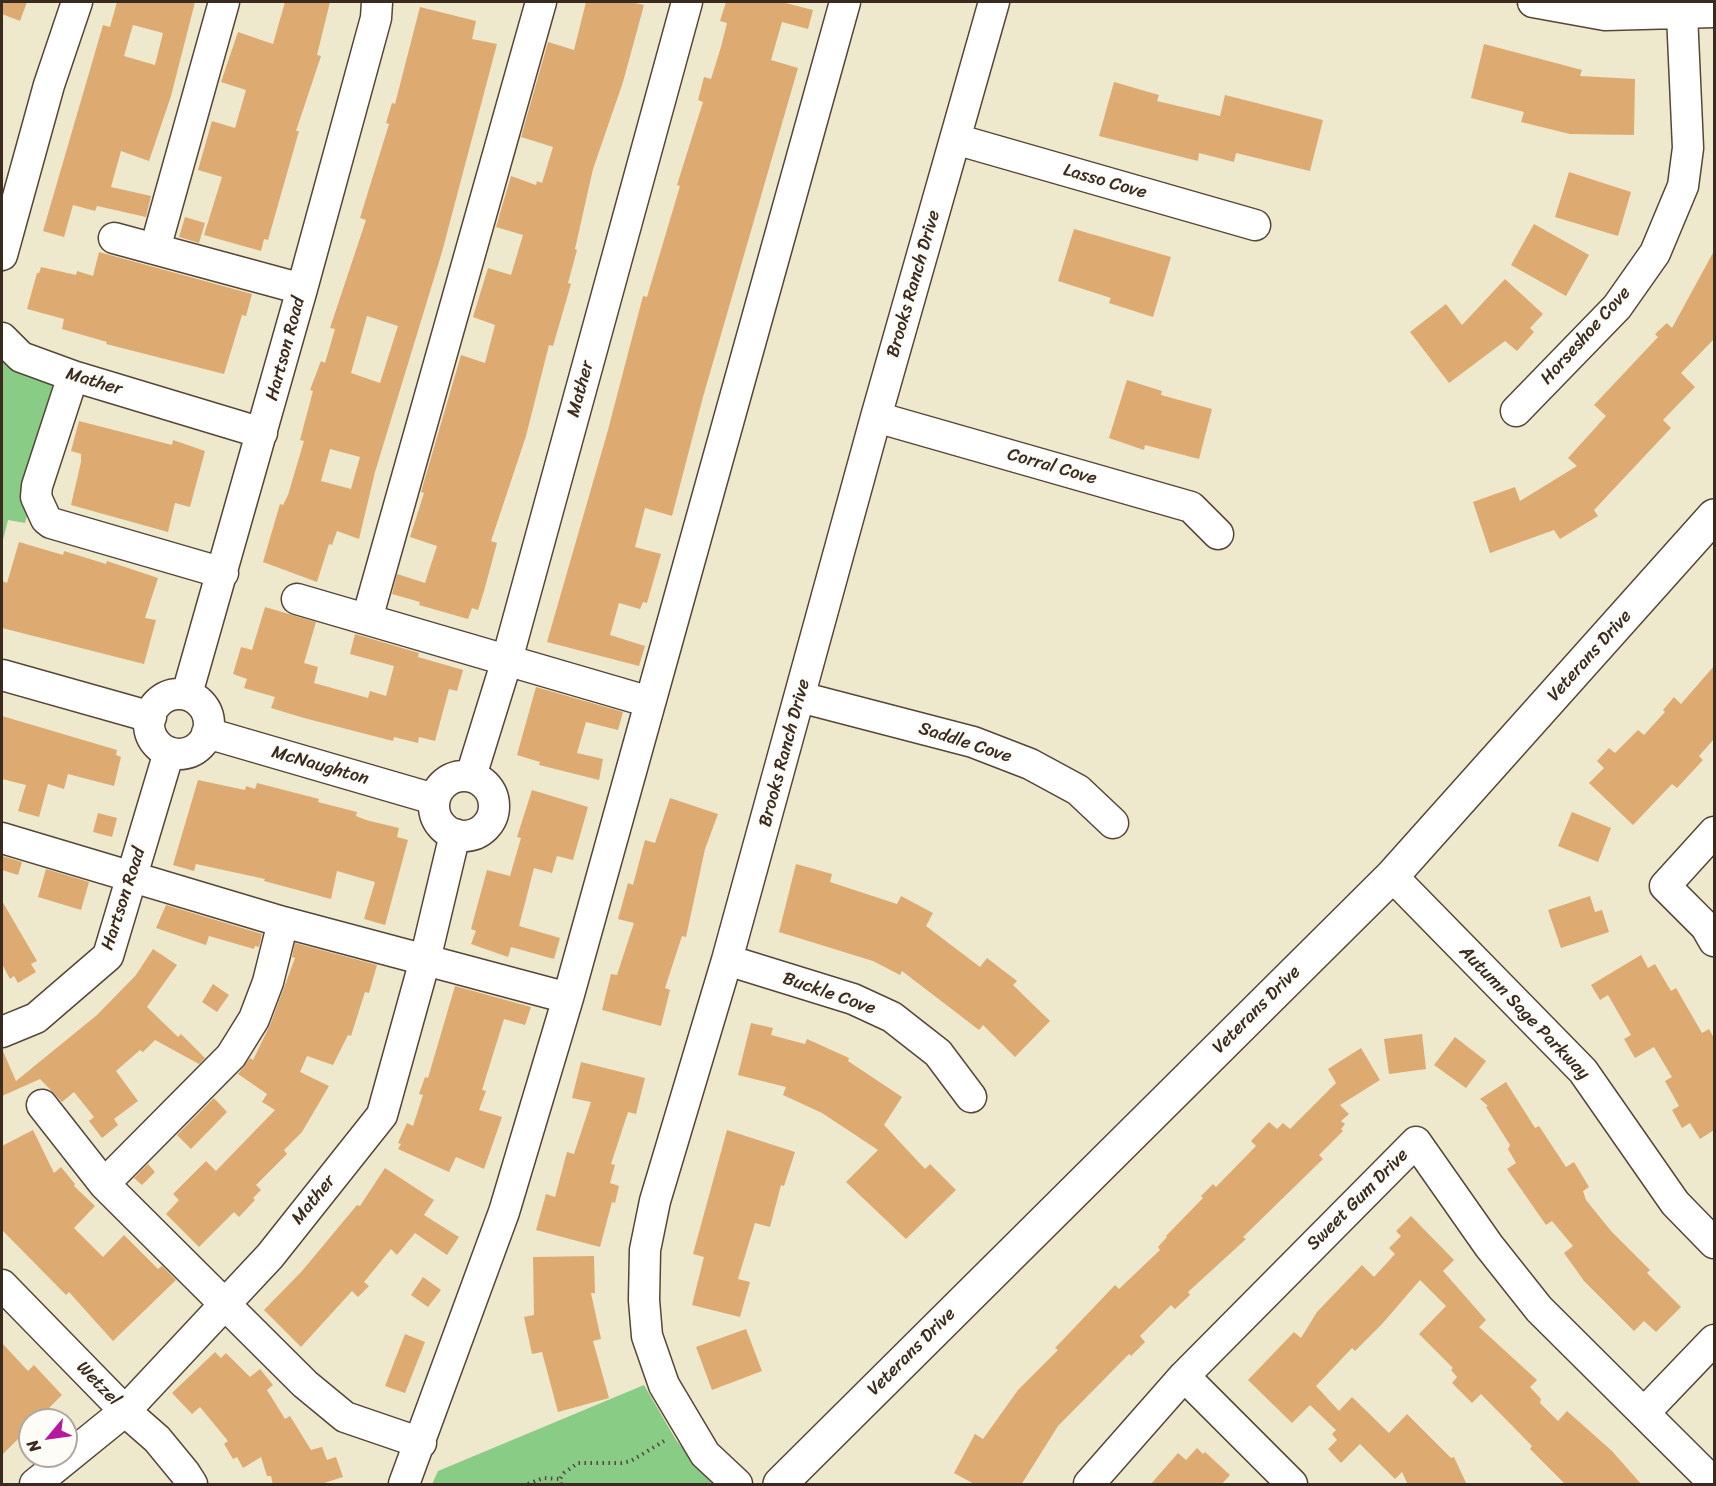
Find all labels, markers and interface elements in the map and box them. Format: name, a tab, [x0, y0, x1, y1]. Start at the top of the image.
street label: Lasso Cove	[1061, 160, 1149, 204]
street label: Brooks Ranch Drive	[883, 208, 945, 360]
street label: Horseshoe Cove	[1536, 283, 1636, 389]
street label: Hartson Road	[262, 295, 310, 403]
street label: Mather	[563, 358, 599, 420]
street label: Mather	[63, 363, 125, 401]
street label: Corral Cove	[1005, 444, 1099, 490]
street label: Veterans Drive	[1543, 606, 1637, 706]
street label: Brooks Ranch Drive	[755, 677, 815, 829]
street label: Saddle Cove	[916, 718, 1014, 768]
street label: McNaughton	[269, 742, 371, 790]
street label: Hartson Road	[97, 845, 151, 953]
street label: Autumn Sage Parkway	[1454, 941, 1594, 1085]
street label: Veterans Drive	[1209, 962, 1305, 1058]
street label: Buckle Cove	[780, 968, 878, 1020]
street label: Sweet Gum Drive	[1303, 1145, 1413, 1255]
street label: Mather	[287, 1171, 341, 1229]
street label: Veterans Drive	[864, 1304, 960, 1400]
street label: Wetzel	[72, 1357, 124, 1411]
north arrow	[18, 1408, 78, 1468]
text: N	[18, 1434, 49, 1458]

